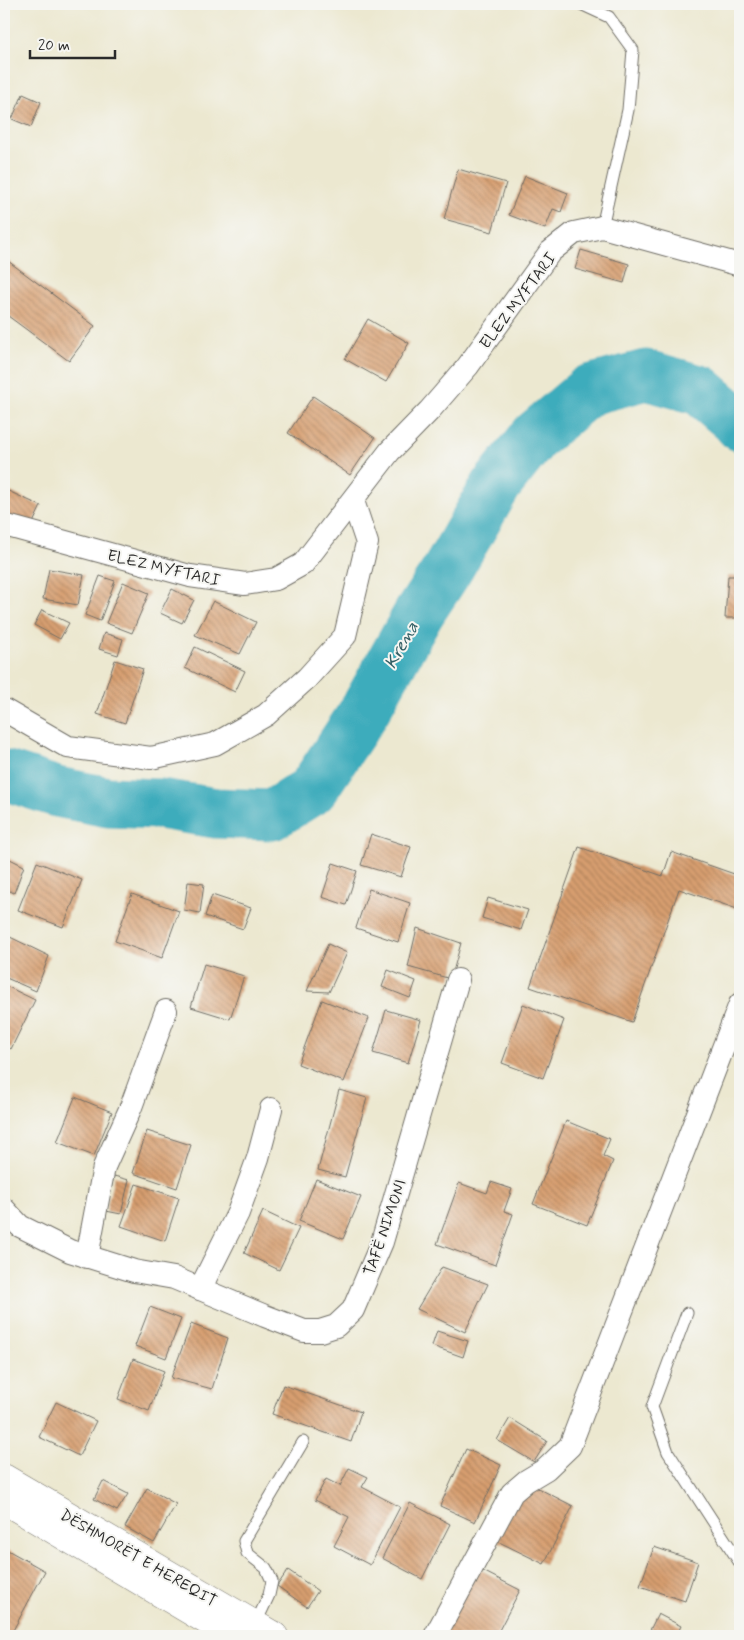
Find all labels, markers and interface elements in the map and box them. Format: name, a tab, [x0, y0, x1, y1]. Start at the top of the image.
scale bar	[30, 28, 115, 60]
text: 20 m	[38, 36, 70, 56]
street label: ELEZ MYFTARI	[475, 249, 561, 353]
street label: ELEZ MYFTARI	[105, 545, 222, 592]
water label: Krena	[379, 618, 425, 673]
street label: TAFË NIMONI	[359, 1177, 412, 1278]
street label: DËSHMORËT E HEREQIT	[56, 1505, 221, 1612]

